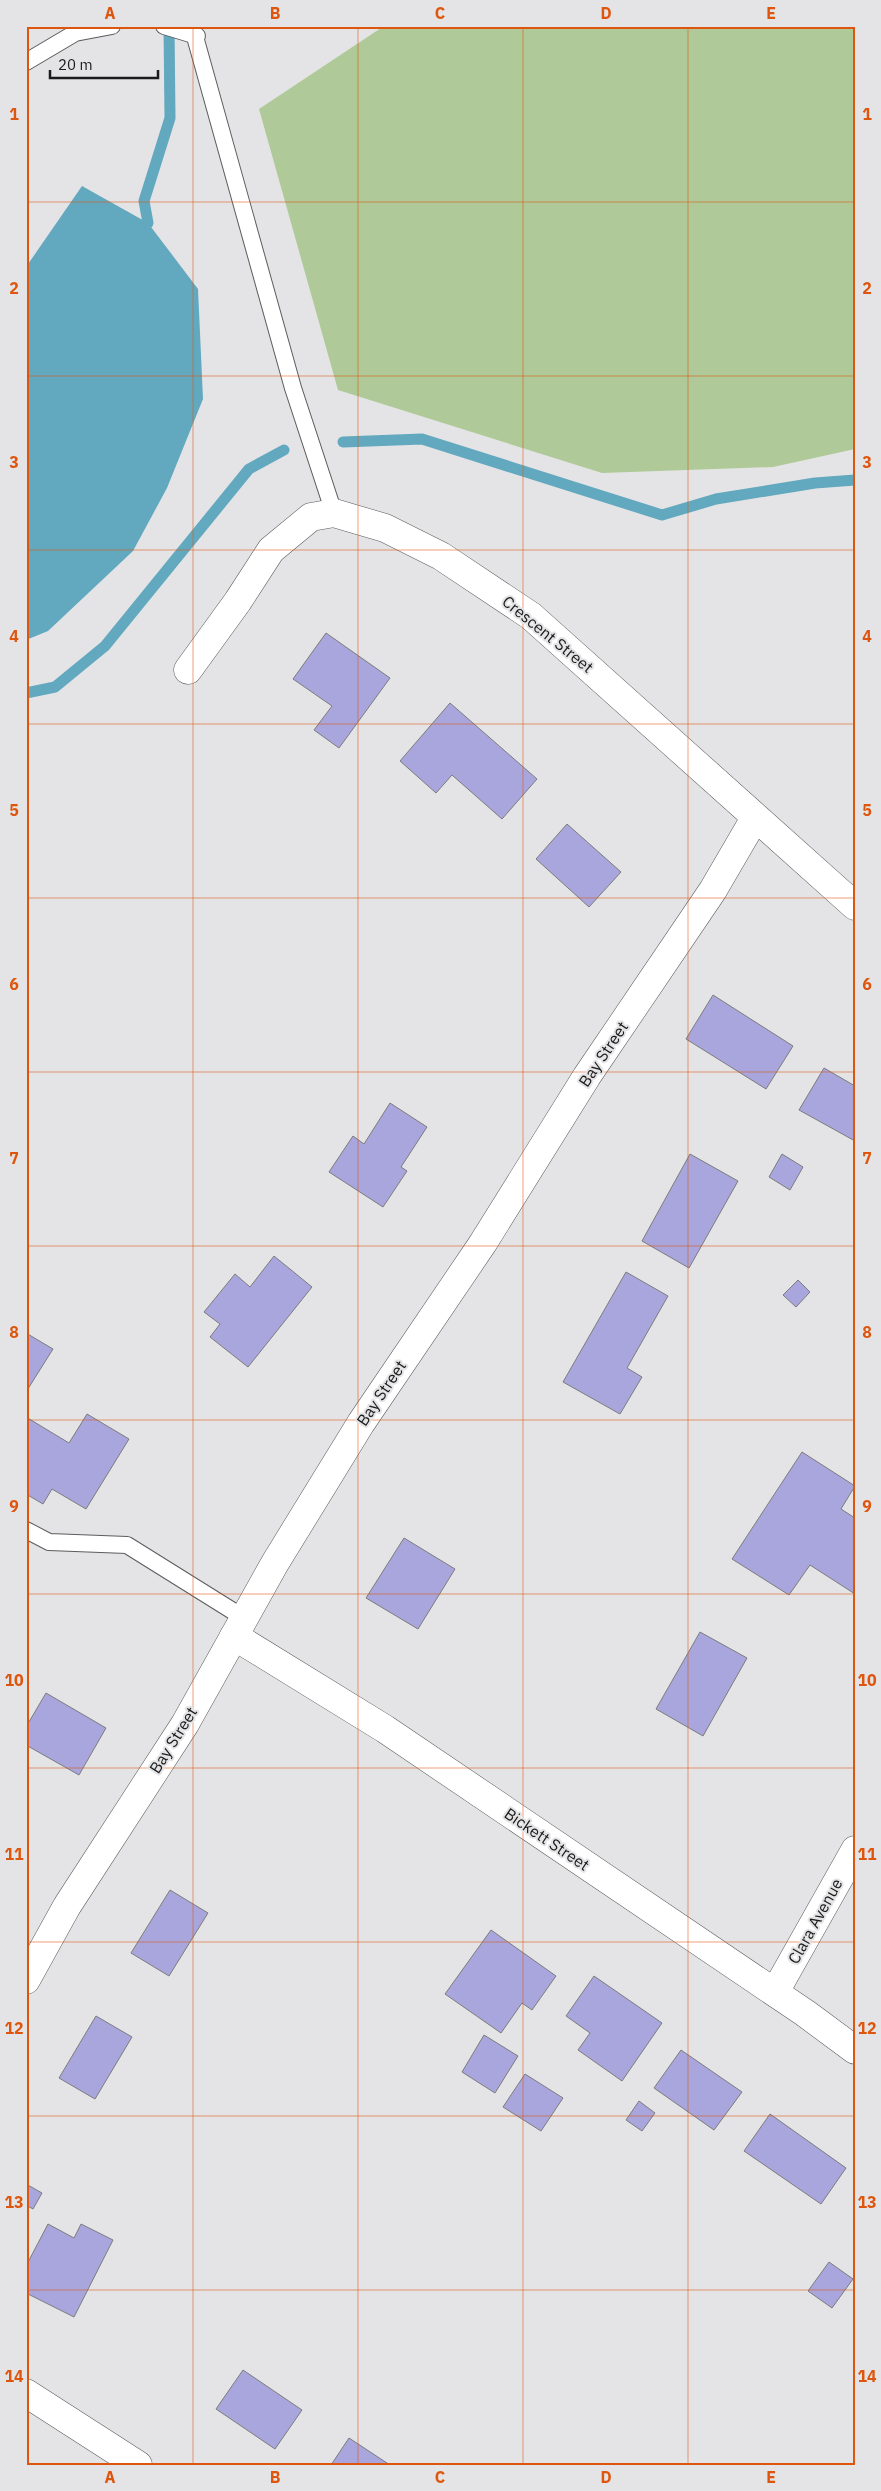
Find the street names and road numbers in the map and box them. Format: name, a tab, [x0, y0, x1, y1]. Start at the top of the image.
street label: Crescent Street	[498, 591, 598, 677]
street label: Bay Street	[574, 1018, 632, 1090]
street label: Bay Street	[352, 1357, 410, 1429]
street label: Bay Street	[145, 1703, 201, 1777]
street label: Bickett Street	[501, 1803, 593, 1875]
street label: Clara Avenue	[783, 1875, 847, 1967]

